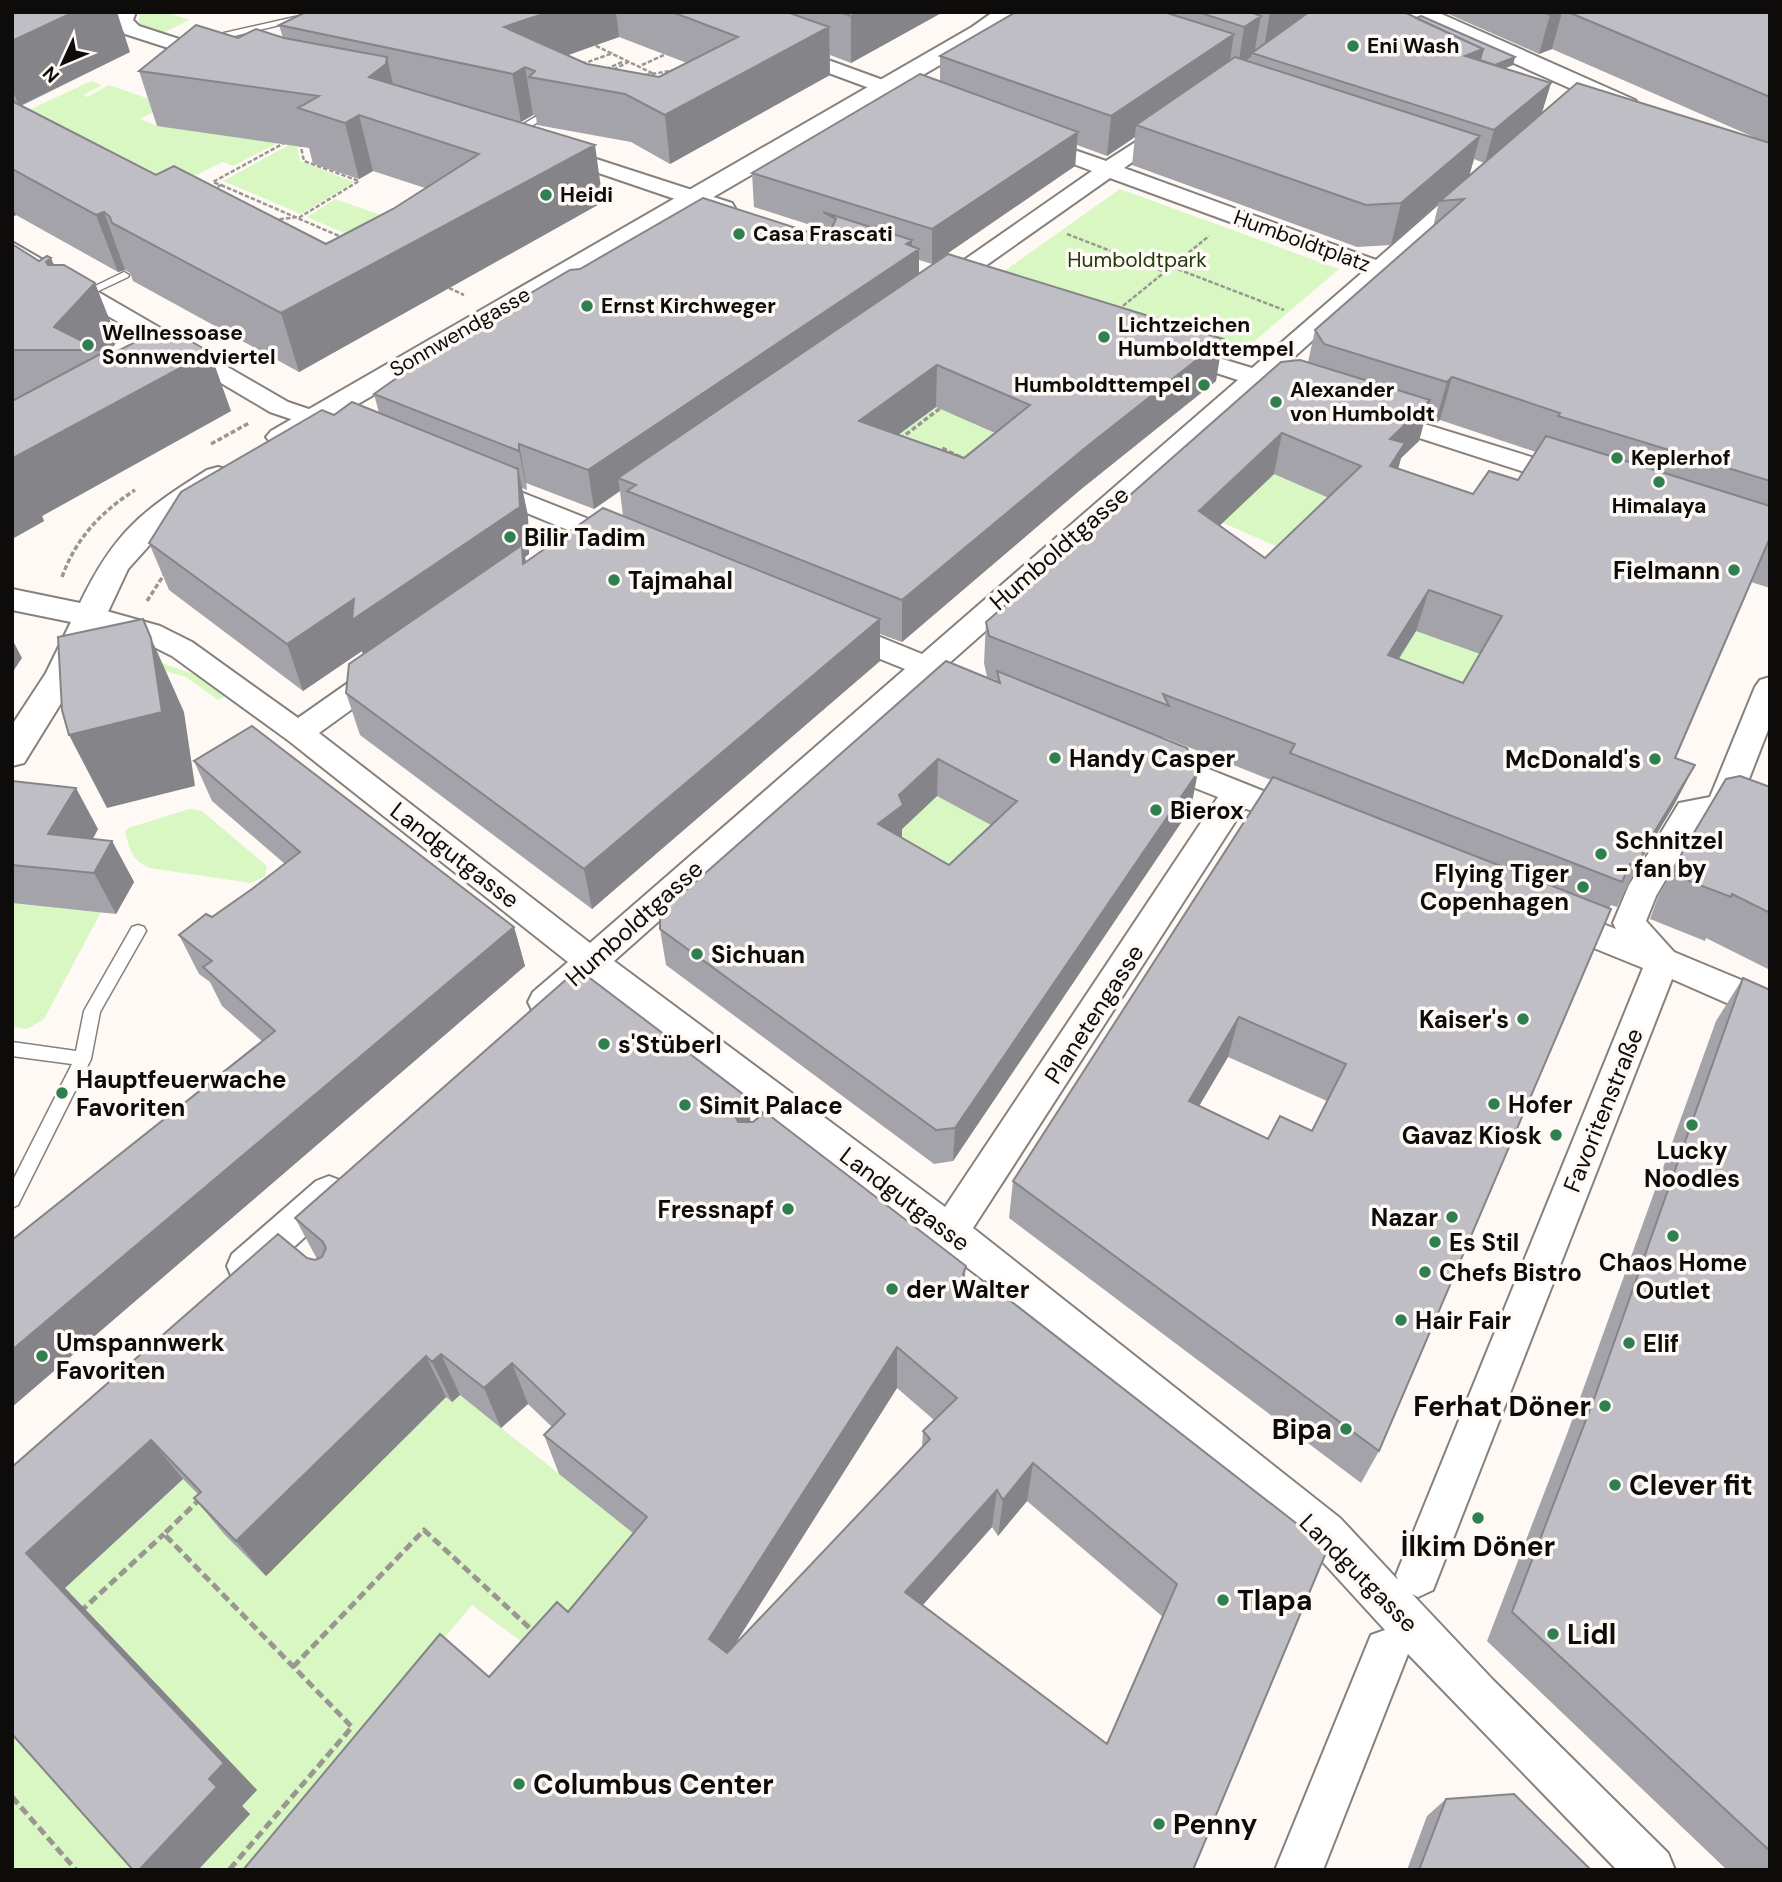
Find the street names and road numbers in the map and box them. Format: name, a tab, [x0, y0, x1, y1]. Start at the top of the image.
street label: Humboldtplatz	[1230, 203, 1374, 279]
street label: Sonnwendgasse	[385, 280, 535, 384]
street label: Humboldtgasse	[983, 479, 1135, 617]
street label: Landgutgasse	[384, 795, 526, 915]
street label: Humboldtgasse	[559, 853, 709, 993]
street label: Planetengasse	[1037, 938, 1151, 1090]
street label: Favoritenstraße	[1556, 1023, 1650, 1197]
street label: Landgutgasse	[834, 1140, 976, 1258]
street label: Landgutgasse	[1293, 1507, 1425, 1639]

